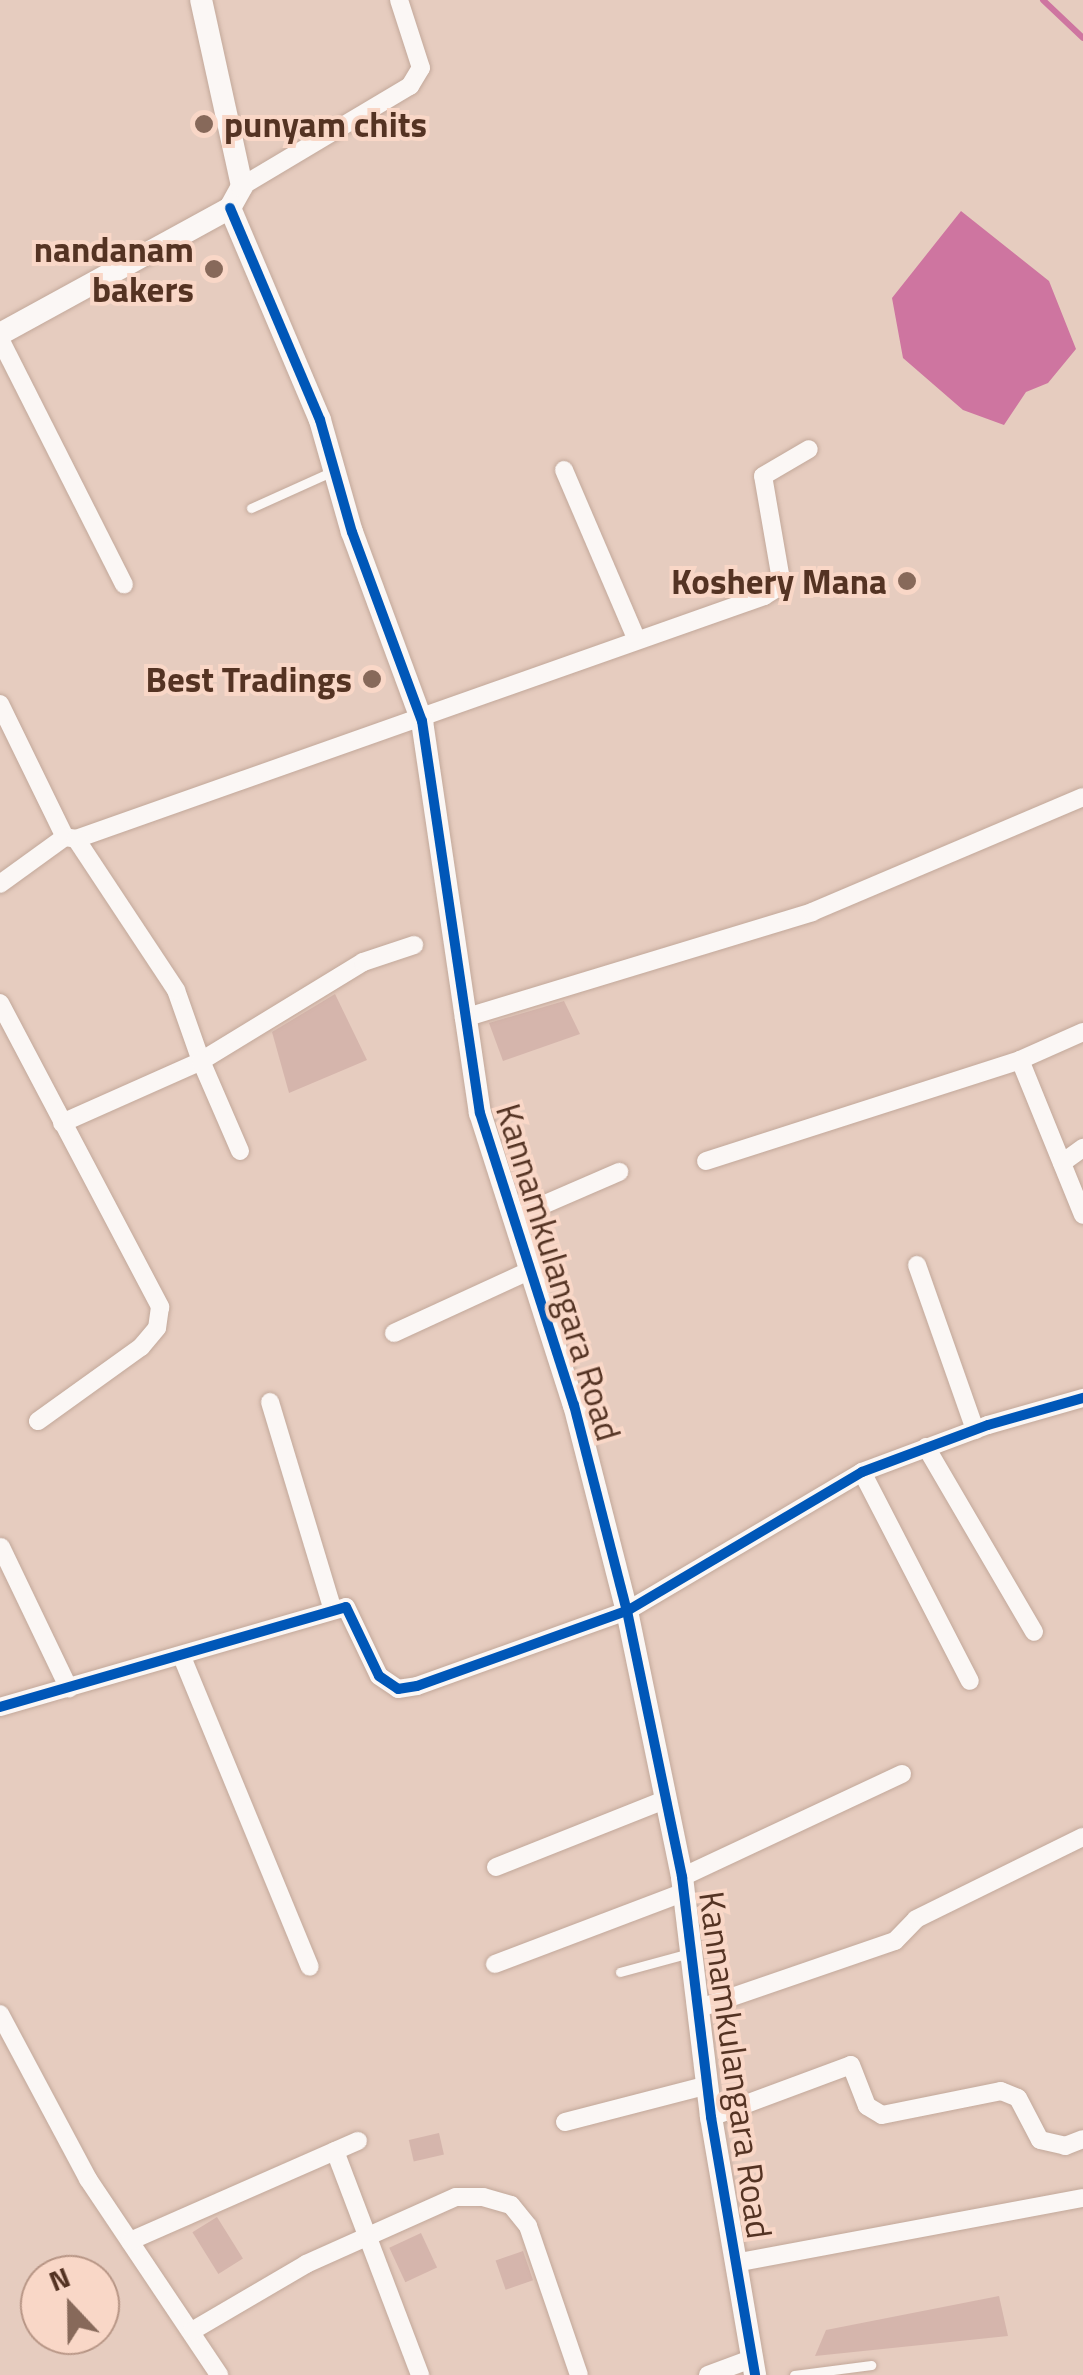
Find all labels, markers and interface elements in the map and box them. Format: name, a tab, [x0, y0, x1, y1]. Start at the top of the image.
place label: punyam chits	[224, 103, 427, 145]
marker: punyam chits	[193, 113, 215, 135]
place label: nandanam bakers	[34, 228, 194, 310]
marker: nandanam bakers	[203, 258, 225, 280]
place label: Koshery Mana	[671, 560, 887, 602]
marker: Koshery Mana	[896, 570, 918, 592]
place label: Best Tradings	[146, 658, 352, 700]
marker: Best Tradings	[361, 668, 383, 690]
street label: Kannamkulangara Road	[488, 1098, 630, 1446]
street label: Kannamkulangara Road	[691, 1889, 781, 2241]
north arrow	[20, 2255, 120, 2355]
text: N	[42, 2255, 76, 2302]

